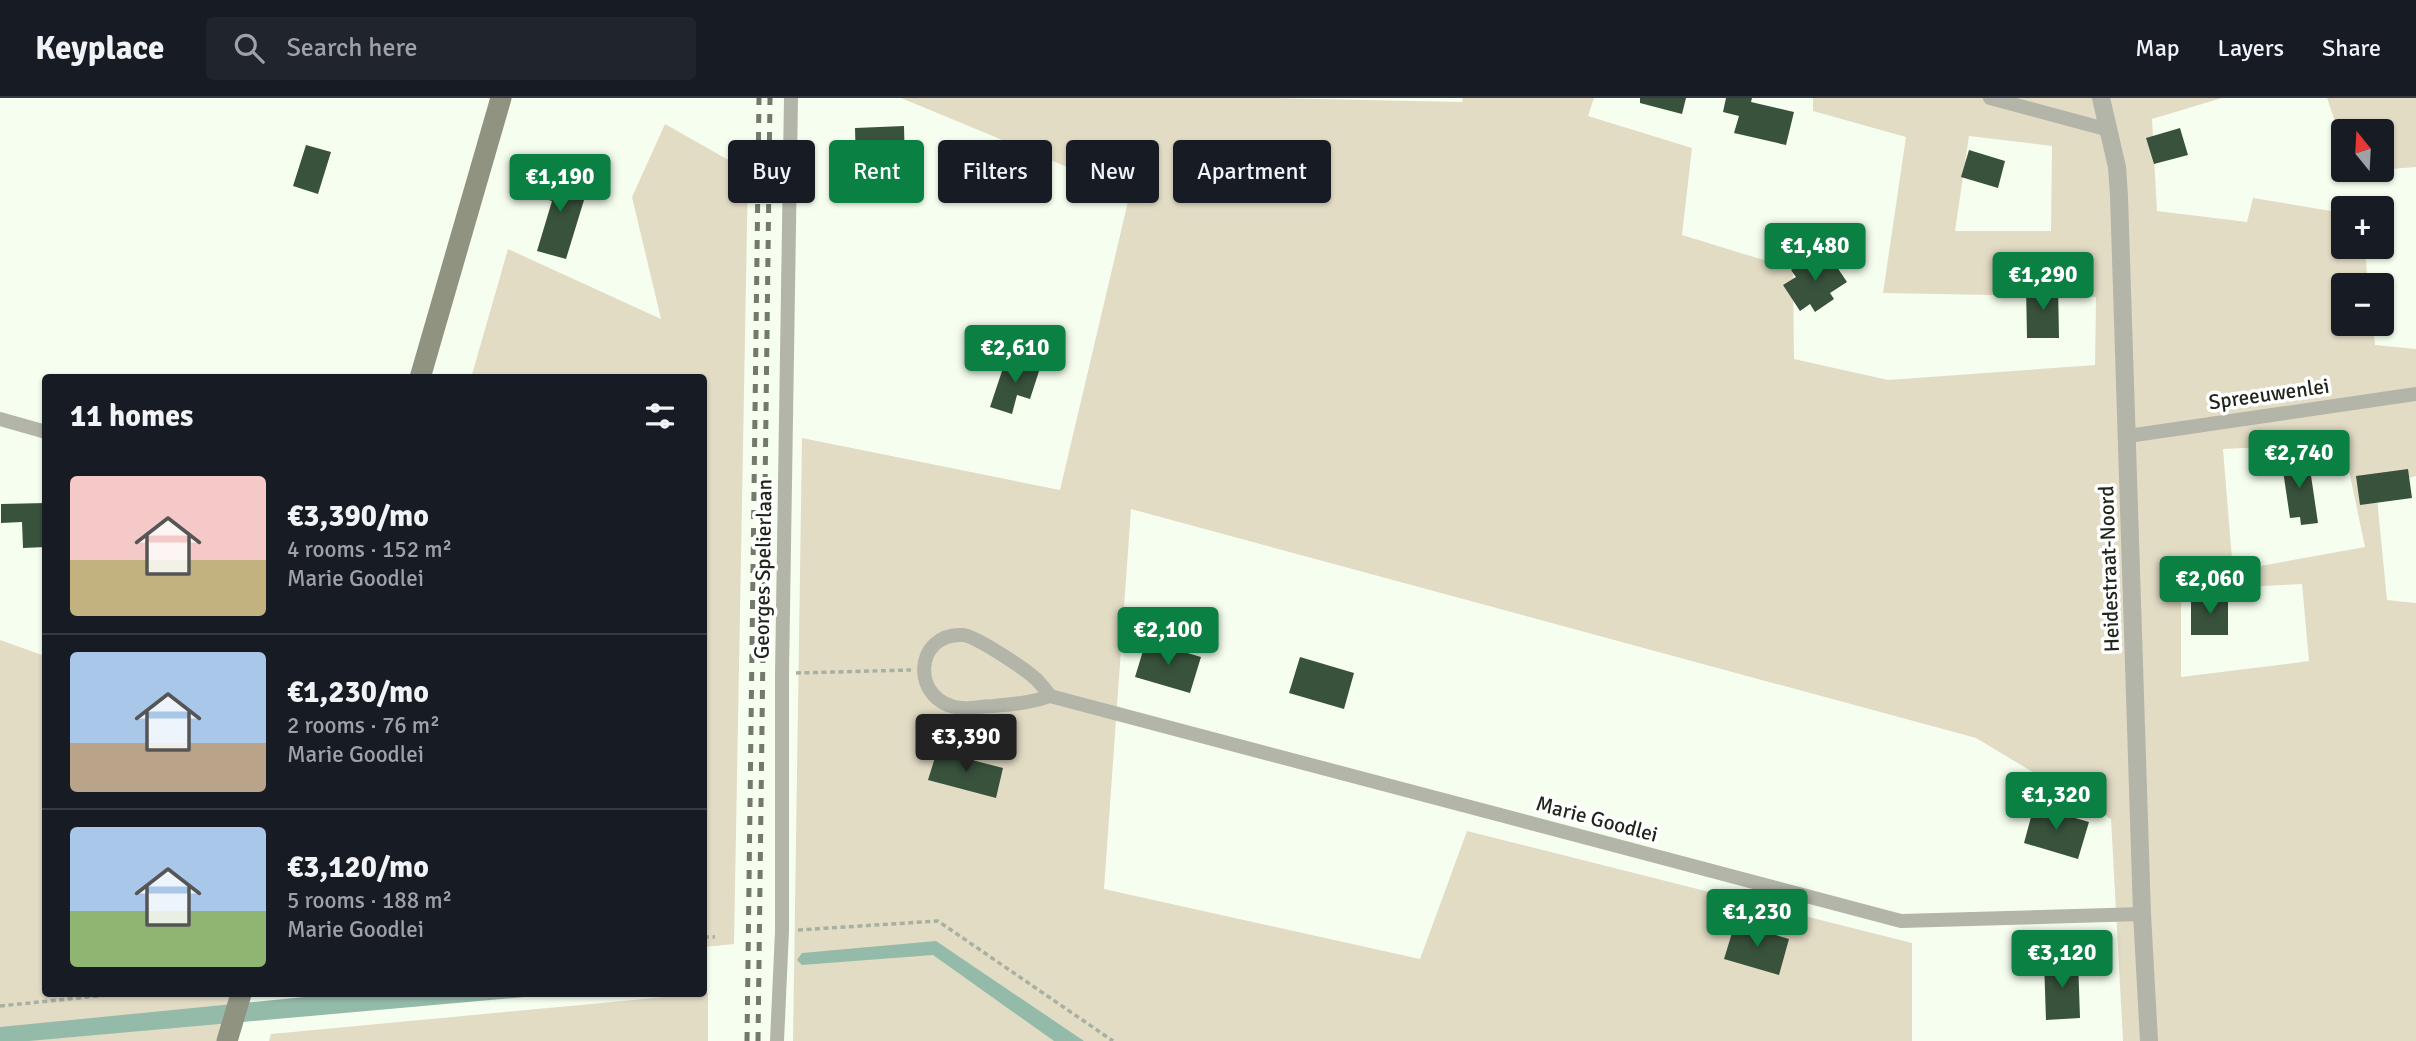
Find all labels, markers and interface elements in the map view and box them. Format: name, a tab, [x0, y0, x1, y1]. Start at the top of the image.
search box	[206, 17, 696, 80]
text: Keyplace	[35, 28, 164, 69]
icon: search	[230, 29, 268, 67]
text: Search here	[286, 32, 418, 64]
text: Map	[2135, 33, 2180, 63]
text: Layers	[2218, 33, 2284, 63]
text: Share	[2322, 33, 2381, 63]
north arrow	[2331, 119, 2394, 182]
map controls	[2331, 119, 2394, 336]
chip: Buy	[728, 140, 815, 203]
chip: Rent	[829, 140, 924, 203]
chip: Filters	[938, 140, 1052, 203]
chip: New	[1066, 140, 1159, 203]
chip: Apartment	[1173, 140, 1331, 203]
pin: €1,190	[503, 155, 617, 214]
text: €1,190	[526, 162, 594, 191]
button: +	[2331, 196, 2394, 259]
pin: €1,480	[1758, 223, 1872, 283]
text: €1,480	[1781, 231, 1849, 260]
pin: €1,290	[1986, 252, 2100, 312]
text: €1,290	[2009, 260, 2077, 289]
button: −	[2331, 273, 2394, 336]
pin: €2,610	[958, 326, 1072, 385]
text: €2,610	[981, 333, 1049, 362]
street label: Spreeuwenlei	[2207, 373, 2331, 415]
icon: filters	[641, 397, 679, 435]
text: 11 homes	[70, 398, 193, 435]
pin: €2,740	[2242, 430, 2356, 490]
text: €2,740	[2265, 438, 2333, 467]
street label: Georges Spelierlaan	[748, 479, 778, 659]
street label: Heidestraat-Noord	[2093, 485, 2125, 653]
text: €3,390/mo	[287, 498, 429, 535]
icon: home	[126, 504, 210, 588]
text: 4 rooms · 152 m²	[287, 535, 452, 564]
pin: €2,060	[2153, 556, 2267, 616]
text: Marie Goodlei	[287, 564, 424, 593]
text: €2,060	[2176, 564, 2244, 593]
pin: €2,100	[1111, 608, 1225, 667]
text: €2,100	[1134, 615, 1202, 644]
text: €1,230/mo	[287, 674, 429, 711]
icon: home	[126, 680, 210, 764]
text: 2 rooms · 76 m²	[287, 711, 440, 740]
pin: €3,390	[909, 714, 1023, 774]
text: €3,390	[932, 722, 1000, 751]
text: Marie Goodlei	[287, 740, 424, 769]
pin: €1,320	[1999, 772, 2113, 832]
text: €1,320	[2022, 780, 2090, 809]
street label: Marie Goodlei	[1533, 790, 1661, 848]
text: €3,120/mo	[287, 849, 429, 886]
icon: home	[126, 855, 210, 939]
text: 5 rooms · 188 m²	[287, 886, 452, 915]
pin: €1,230	[1700, 890, 1814, 949]
text: €1,230	[1723, 897, 1791, 926]
text: Marie Goodlei	[287, 915, 424, 944]
pin: €3,120	[2005, 930, 2119, 990]
text: €3,120	[2028, 938, 2096, 967]

